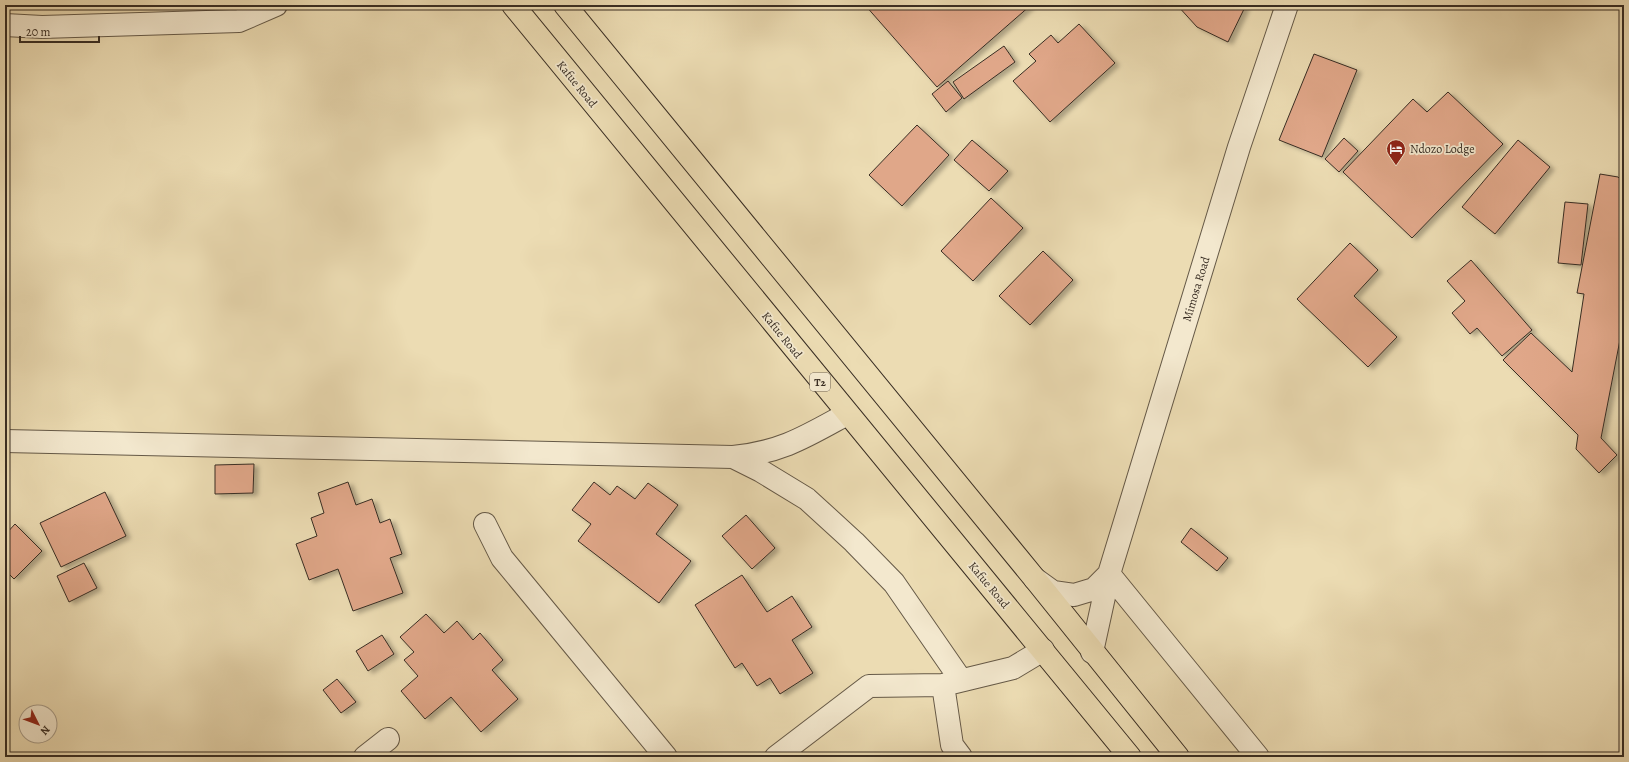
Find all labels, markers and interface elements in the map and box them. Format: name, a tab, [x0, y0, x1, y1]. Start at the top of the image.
scale bar	[20, 18, 99, 44]
text: 20 m	[26, 24, 50, 40]
street label: Kafue Road	[553, 57, 601, 111]
hotel icon: Ndozo Lodge	[1385, 138, 1407, 166]
place label: Ndozo Lodge	[1410, 141, 1475, 157]
street label: Mimosa Road	[1179, 254, 1214, 323]
street label: Kafue Road	[758, 308, 806, 362]
road number: T2	[810, 373, 830, 391]
street label: Kafue Road	[965, 558, 1014, 612]
north arrow	[18, 704, 58, 744]
text: N	[37, 722, 53, 738]

